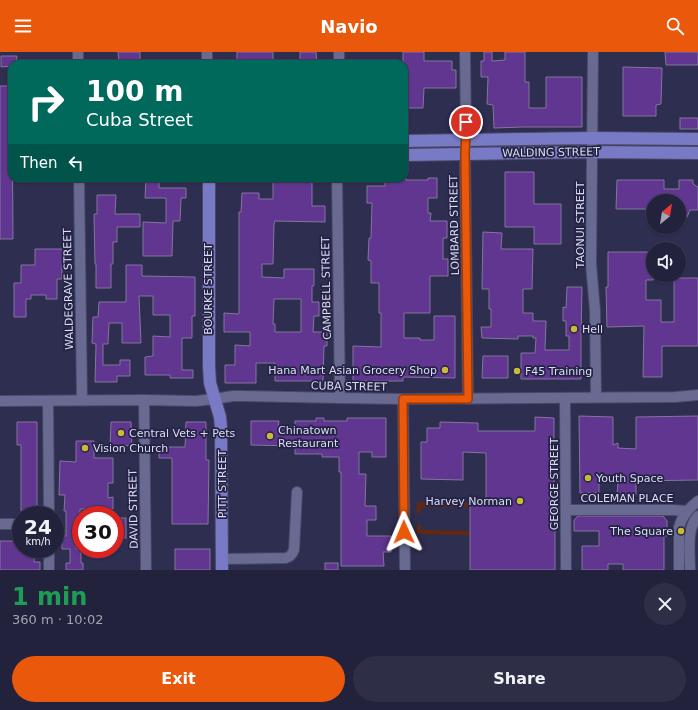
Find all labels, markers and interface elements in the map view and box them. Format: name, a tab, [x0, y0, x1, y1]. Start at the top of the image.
icon: menu	[12, 15, 34, 37]
icon: search	[664, 15, 686, 37]
text: Navio	[320, 16, 378, 37]
text: 100 m	[86, 75, 183, 108]
icon: right	[20, 76, 72, 128]
pin	[449, 105, 483, 139]
text: Cuba Street	[86, 109, 193, 130]
icon: arrive	[455, 111, 477, 133]
street label: WALDING STREET	[502, 145, 600, 160]
icon: left	[65, 152, 87, 174]
text: Then	[20, 154, 57, 172]
street label: LOMBARD STREET	[447, 174, 462, 275]
street label: TAONUI STREET	[574, 181, 587, 269]
north arrow	[646, 194, 686, 234]
map controls	[646, 194, 686, 282]
street label: WALDEGRAVE STREET	[61, 228, 76, 350]
street label: CAMPBELL STREET	[319, 236, 334, 340]
button: sound	[646, 242, 686, 282]
street label: BOURKE STREET	[202, 243, 215, 335]
place label: Hell	[582, 323, 603, 336]
marker: Hell	[569, 324, 579, 334]
place label: Hana Mart Asian Grocery Shop	[268, 364, 437, 377]
marker: Hana Mart Asian Grocery Shop	[440, 365, 450, 375]
place label: F45 Training	[525, 365, 592, 378]
marker: F45 Training	[512, 366, 522, 376]
street label: CUBA STREET	[311, 379, 388, 394]
place label: Chinatown Restaurant	[278, 424, 339, 450]
place label: Central Vets + Pets	[129, 427, 236, 440]
marker: Central Vets + Pets	[116, 428, 126, 438]
marker: Chinatown Restaurant	[265, 431, 275, 441]
street label: GEORGE STREET	[548, 437, 561, 530]
place label: Vision Church	[93, 442, 168, 455]
marker: Vision Church	[80, 443, 90, 453]
street label: PITT STREET	[216, 449, 229, 518]
street label: DAVID STREET	[126, 469, 141, 549]
place label: Youth Space	[595, 472, 663, 485]
marker: Youth Space	[583, 473, 593, 483]
street label: COLEMAN PLACE	[580, 492, 674, 505]
place label: Harvey Norman	[425, 495, 512, 508]
marker: Harvey Norman	[515, 496, 525, 506]
speed limit sign: 30	[72, 506, 124, 558]
position arrow	[383, 511, 425, 553]
text: 24	[24, 515, 52, 539]
place label: The Square	[609, 525, 673, 538]
marker: The Square	[676, 526, 686, 536]
text: km/h	[25, 536, 51, 547]
text: 1 min	[12, 583, 87, 611]
button: close	[644, 583, 686, 625]
text: 360 m · 10:02	[12, 612, 103, 627]
button: Exit	[12, 656, 345, 702]
button: Share	[353, 656, 686, 702]

